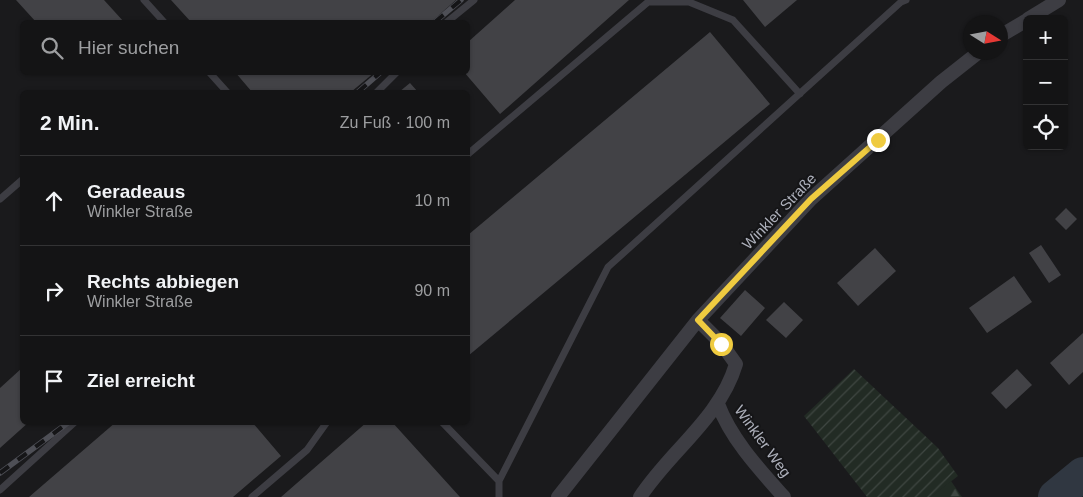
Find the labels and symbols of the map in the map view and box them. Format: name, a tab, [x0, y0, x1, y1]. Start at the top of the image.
north arrow	[963, 15, 1008, 60]
route end	[867, 129, 890, 152]
street label: Winkler Straße	[738, 169, 820, 253]
route start	[710, 333, 733, 356]
street label: Winkler Weg	[731, 402, 795, 480]

